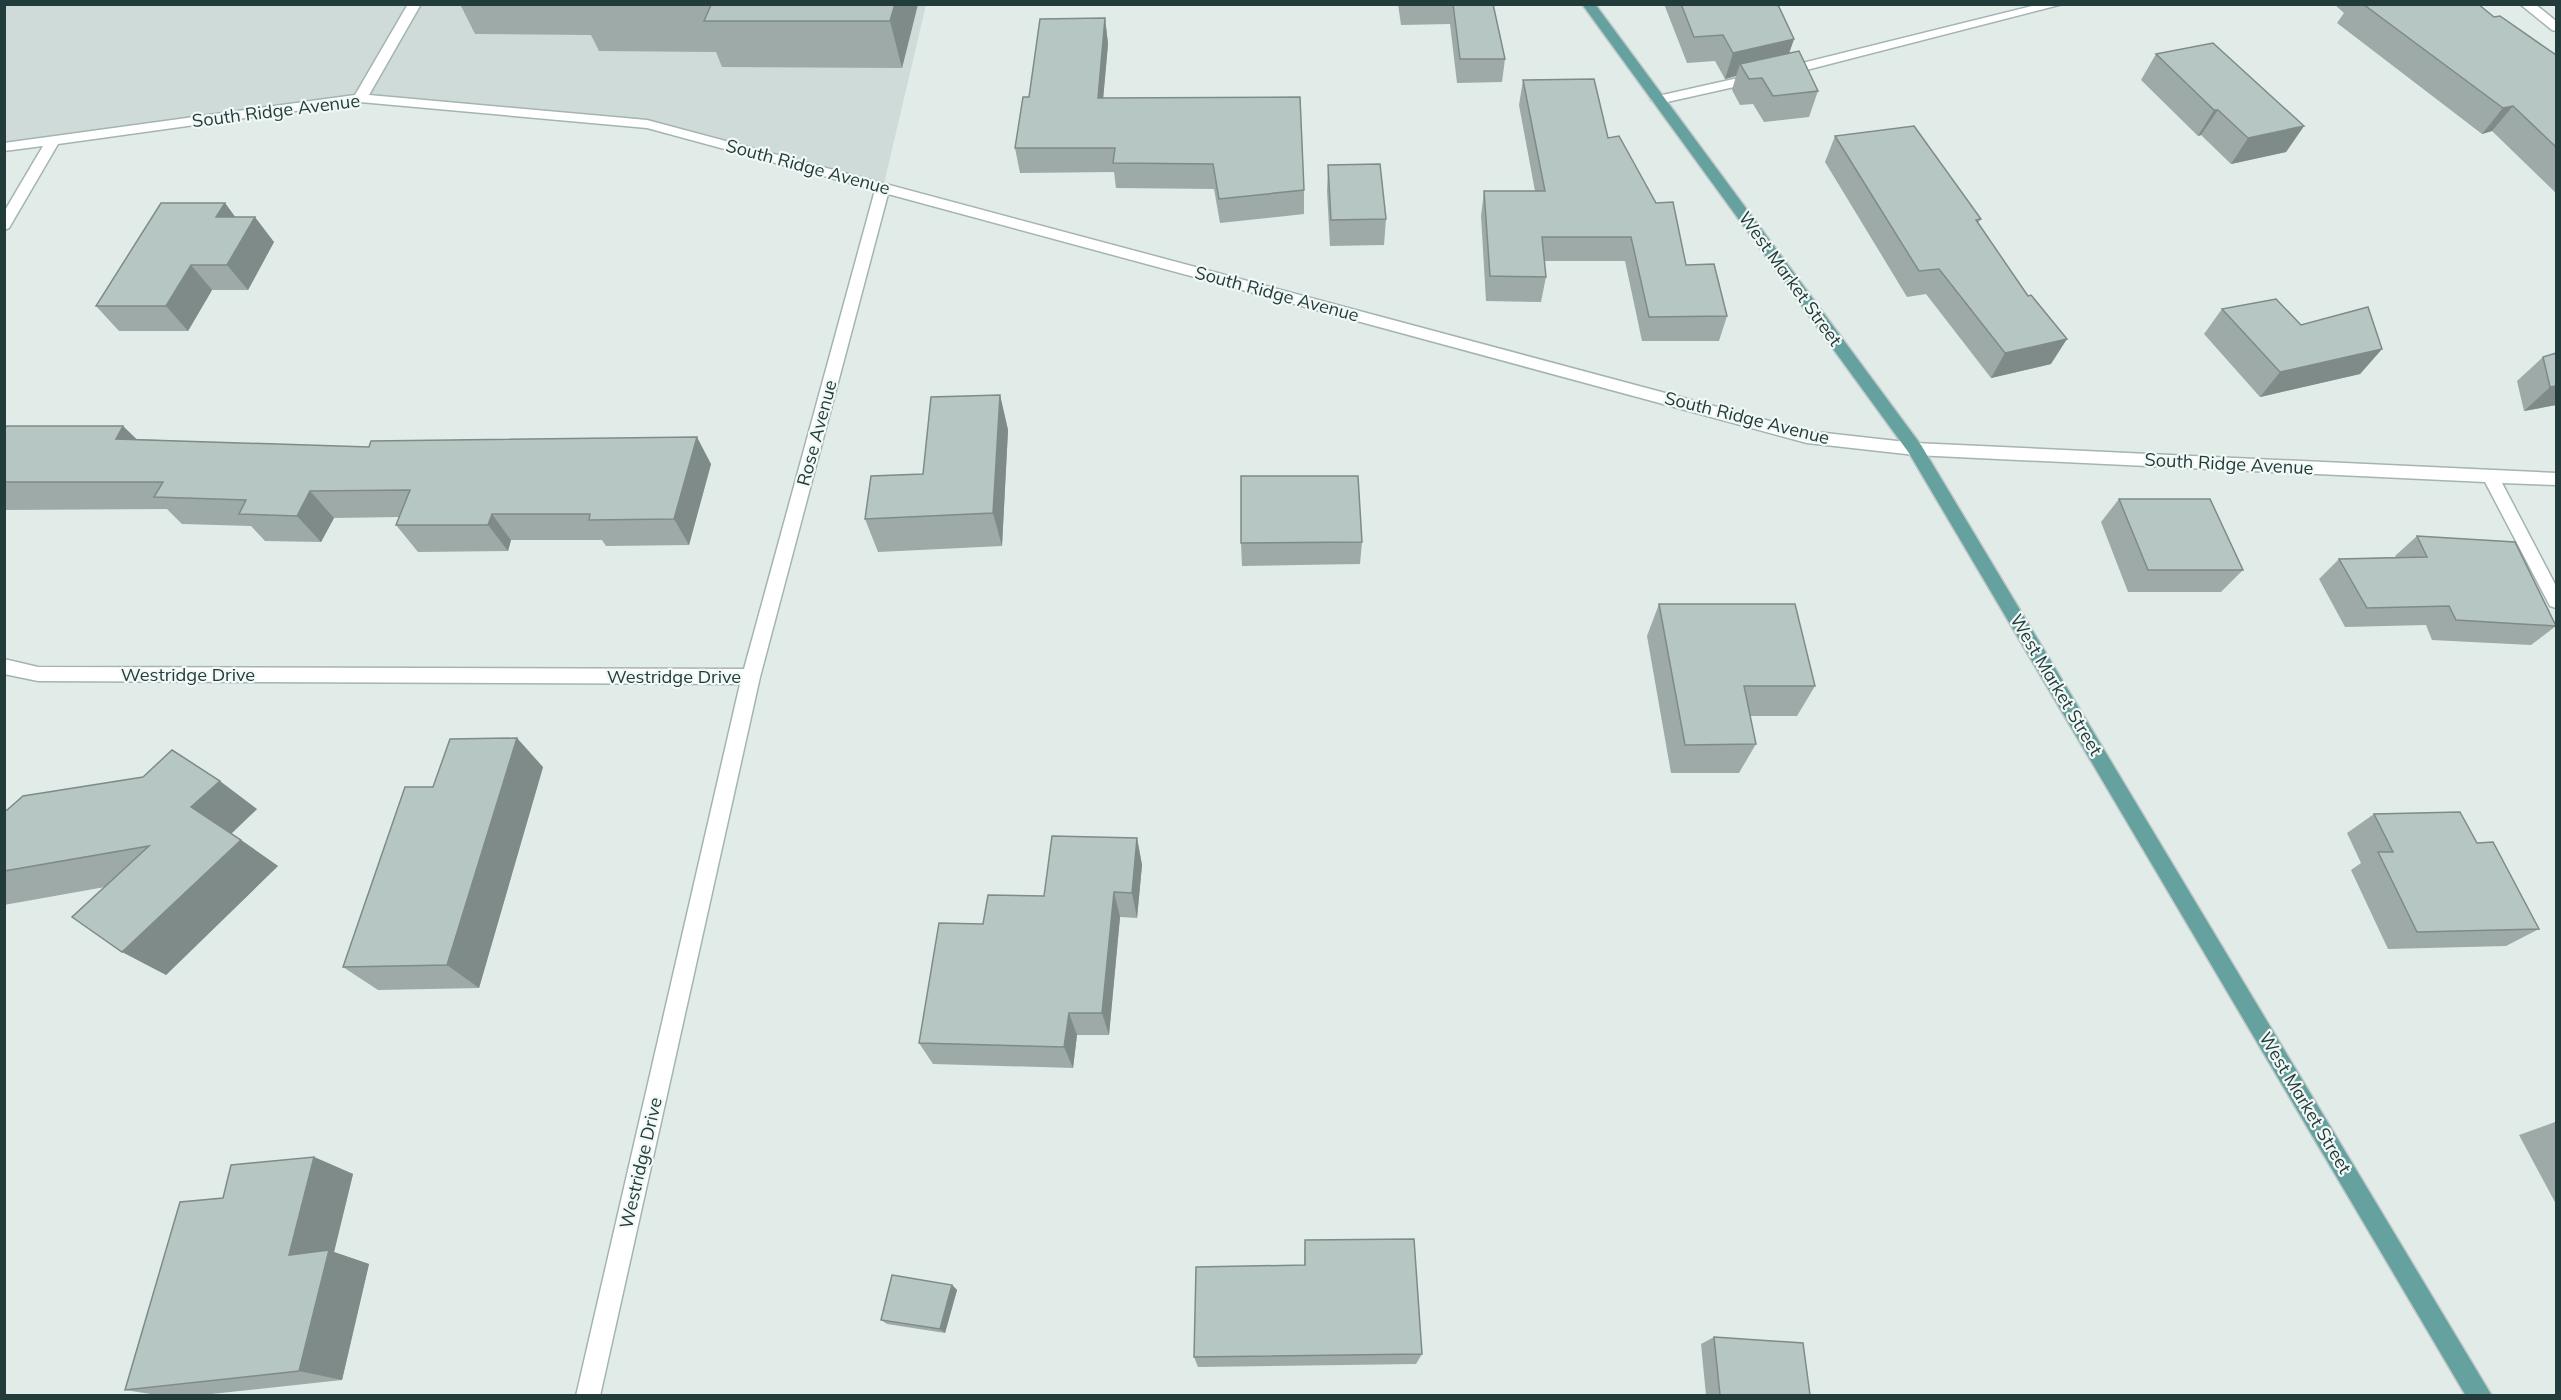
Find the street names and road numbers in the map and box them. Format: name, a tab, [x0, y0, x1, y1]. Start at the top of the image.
street label: South Ridge Avenue	[191, 89, 361, 132]
street label: South Ridge Avenue	[724, 134, 893, 199]
street label: West Market Street	[1734, 207, 1847, 351]
street label: South Ridge Avenue	[1193, 261, 1362, 326]
street label: Rose Avenue	[791, 377, 842, 488]
street label: South Ridge Avenue	[1662, 386, 1832, 449]
street label: South Ridge Avenue	[2144, 448, 2314, 479]
street label: West Market Street	[2005, 610, 2108, 760]
street label: Westridge Drive	[121, 663, 255, 686]
street label: Westridge Drive	[607, 665, 741, 688]
street label: West Market Street	[2254, 1028, 2357, 1178]
street label: Westridge Drive	[614, 1095, 667, 1231]

